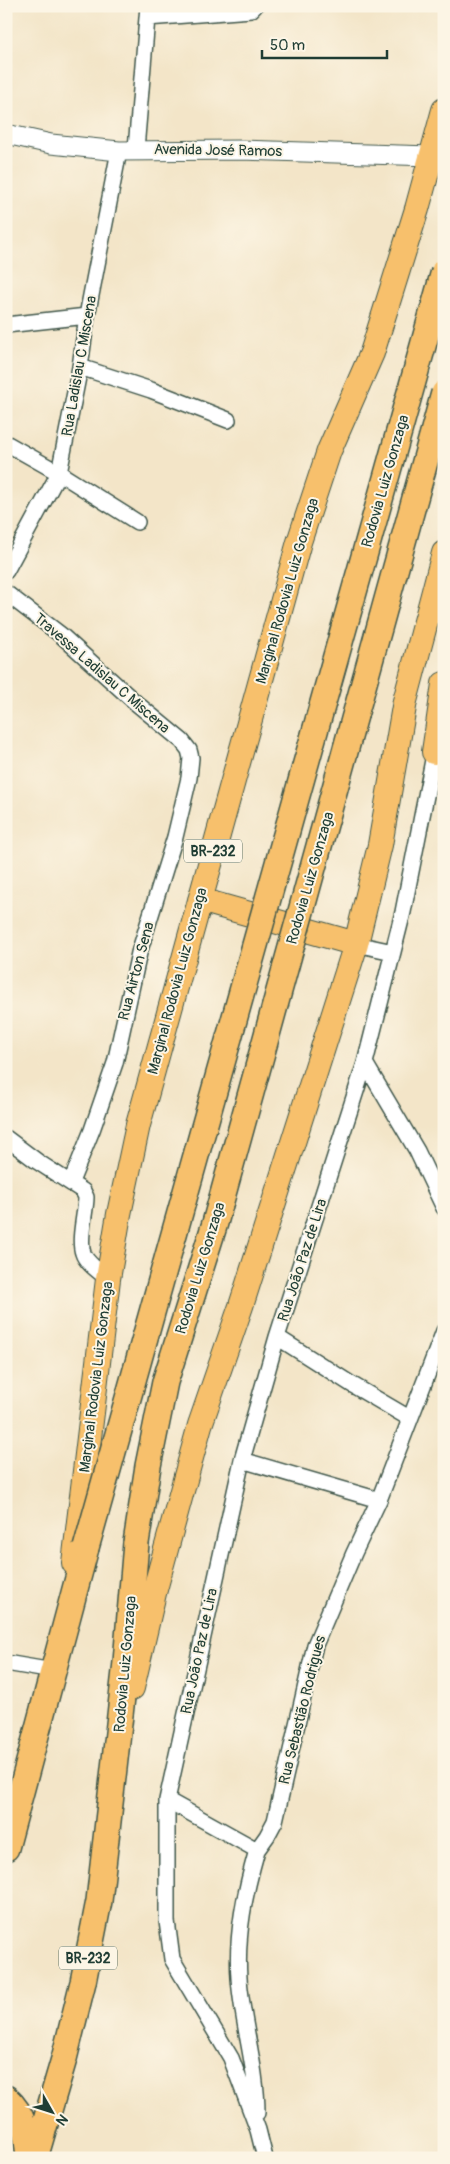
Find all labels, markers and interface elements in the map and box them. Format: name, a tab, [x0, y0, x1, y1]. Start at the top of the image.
scale bar	[262, 28, 388, 60]
text: 50 m	[270, 36, 305, 55]
street label: Avenida José Ramos	[154, 140, 283, 161]
street label: Rua Ladislau C Miscena	[58, 294, 101, 438]
street label: Rodovia Luiz Gonzaga	[357, 413, 413, 550]
street label: Marginal Rodovia Luiz Gonzaga	[252, 496, 323, 686]
street label: Travessa Ladislau C Miscena	[30, 609, 174, 738]
street label: Rodovia Luiz Gonzaga	[282, 810, 338, 947]
road number: BR-232	[184, 839, 242, 862]
street label: Marginal Rodovia Luiz Gonzaga	[143, 886, 212, 1077]
street label: Rua Airton Sena	[114, 920, 159, 1022]
street label: Rua João Paz de Lira	[274, 1196, 331, 1324]
street label: Rodovia Luiz Gonzaga	[171, 1200, 230, 1336]
street label: Marginal Rodovia Luiz Gonzaga	[75, 1280, 118, 1474]
street label: Rua João Paz de Lira	[177, 1586, 222, 1716]
street label: Rodovia Luiz Gonzaga	[110, 1595, 141, 1733]
street label: Rua Sebastião Rodrigues	[275, 1633, 330, 1787]
road number: BR-232	[59, 1946, 117, 1970]
north arrow	[28, 2086, 78, 2136]
text: N	[52, 2111, 71, 2129]

